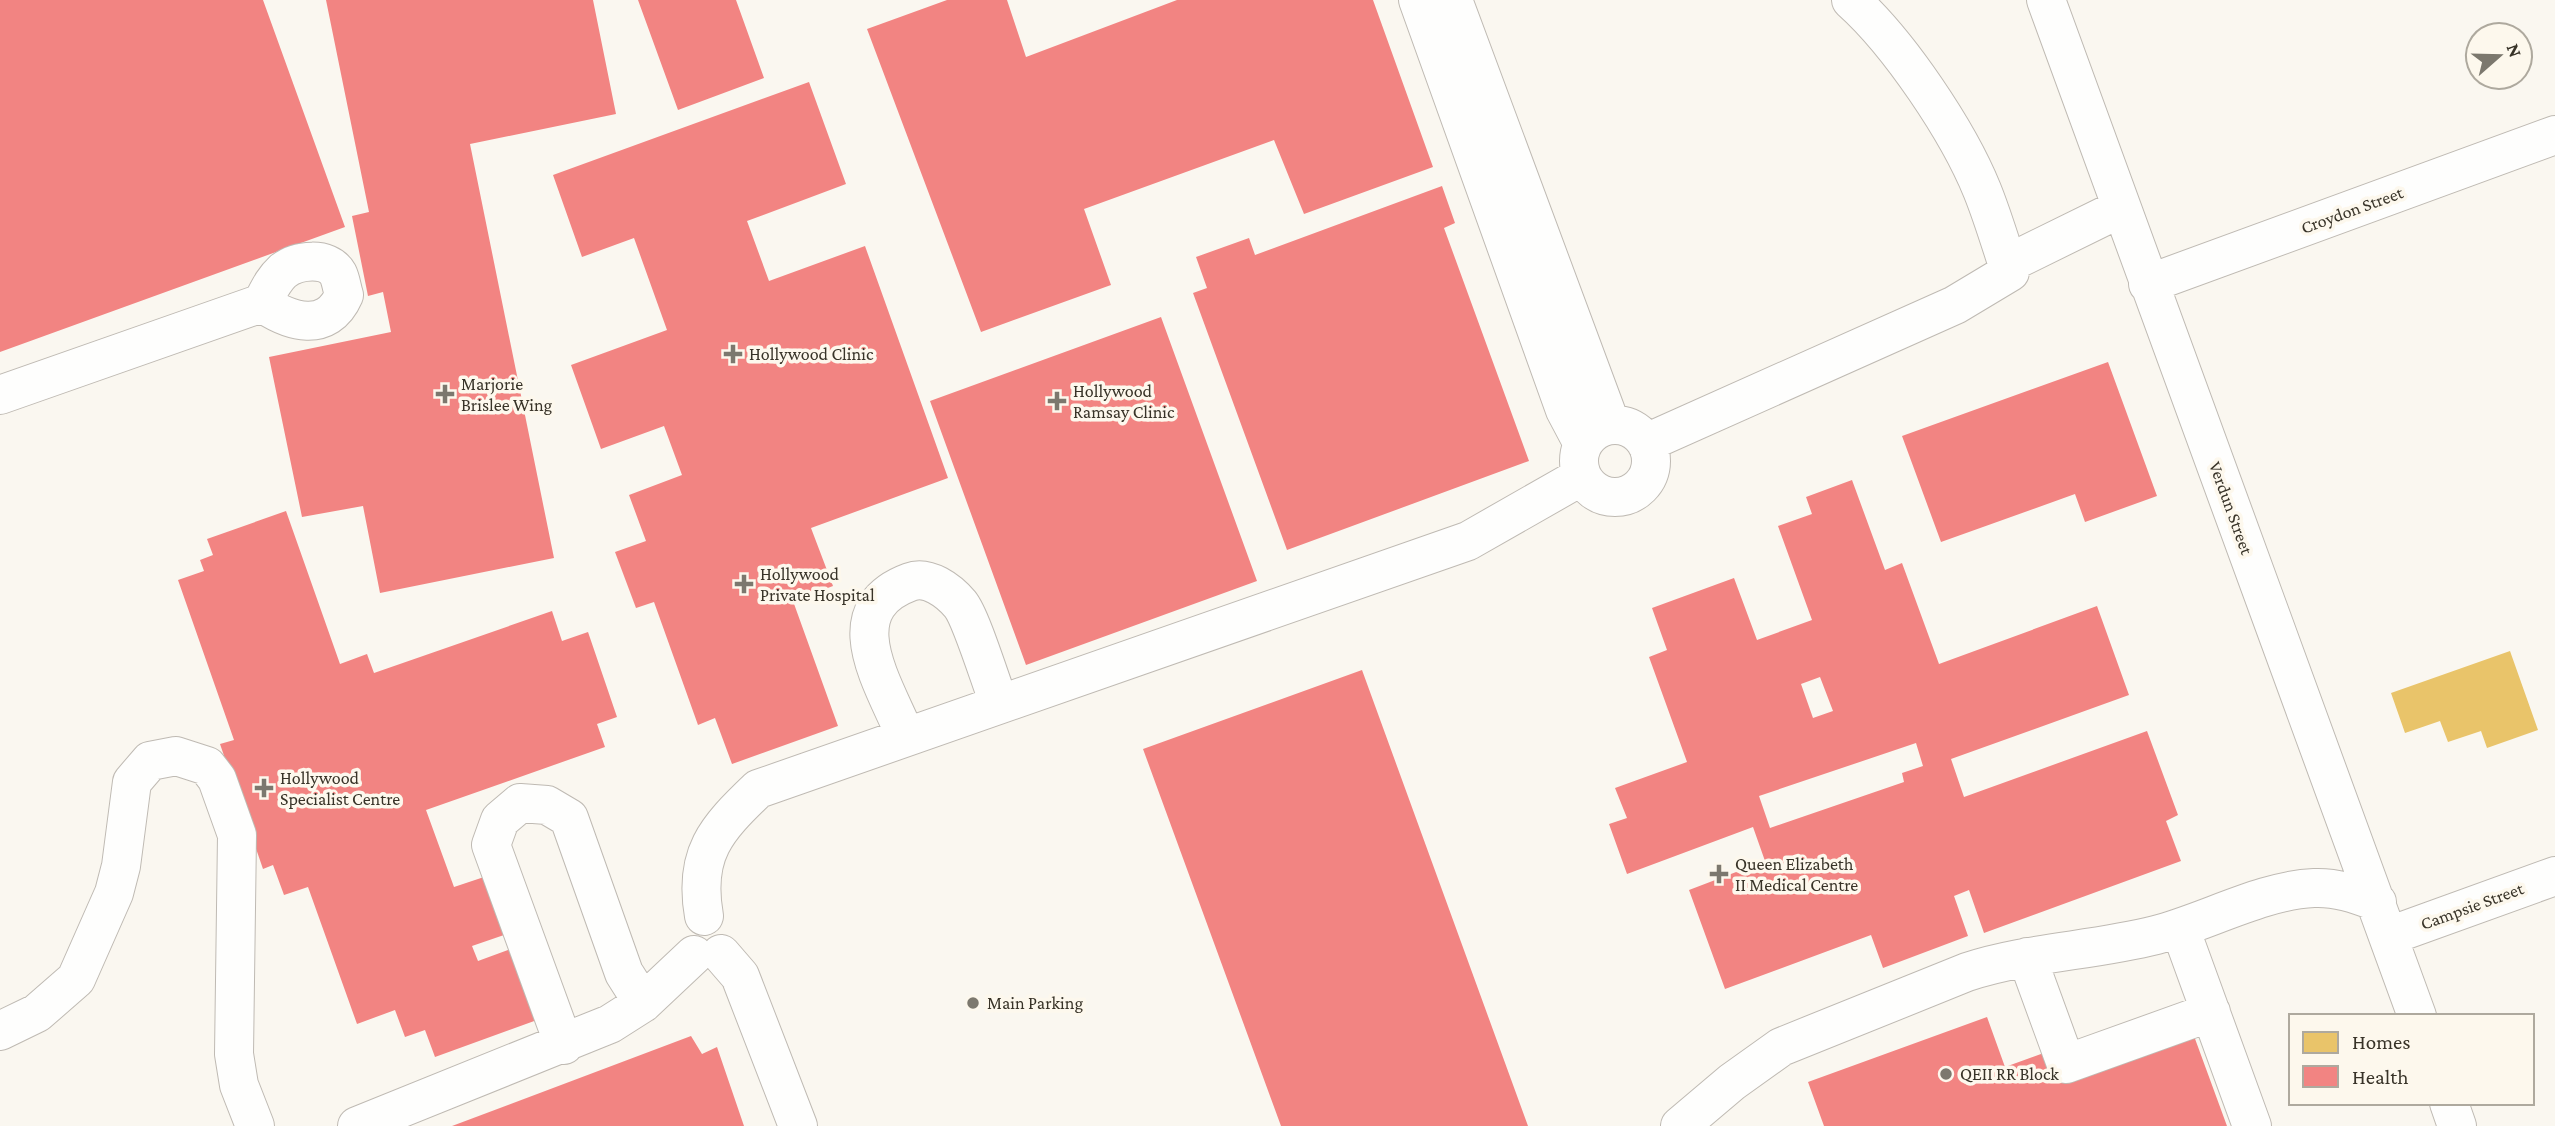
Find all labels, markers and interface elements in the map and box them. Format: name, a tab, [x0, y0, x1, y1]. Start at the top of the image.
north arrow	[2464, 21, 2534, 91]
text: N	[2502, 41, 2527, 60]
street label: Croydon Street	[2298, 182, 2407, 238]
marker: Hollywood Clinic	[723, 344, 743, 364]
place label: Hollywood Clinic	[749, 344, 874, 364]
place label: Marjorie Brislee Wing	[461, 374, 553, 415]
place label: Hollywood Ramsay Clinic	[1073, 381, 1175, 422]
marker: Marjorie Brislee Wing	[435, 384, 455, 404]
marker: Hollywood Ramsay Clinic	[1047, 391, 1067, 411]
street label: Verdun Street	[2205, 459, 2257, 558]
place label: Hollywood Private Hospital	[760, 564, 875, 605]
marker: Hollywood Private Hospital	[734, 574, 754, 594]
place label: Hollywood Specialist Centre	[280, 768, 400, 809]
marker: Hollywood Specialist Centre	[254, 778, 274, 798]
place label: Queen Elizabeth II Medical Centre	[1735, 854, 1858, 895]
marker: Queen Elizabeth II Medical Centre	[1709, 864, 1729, 884]
street label: Campsie Street	[2418, 878, 2527, 934]
place label: Main Parking	[987, 993, 1083, 1013]
marker: Main Parking	[965, 995, 981, 1011]
legend	[2289, 1014, 2534, 1105]
text: Homes	[2352, 1030, 2411, 1054]
place label: QEII RR Block	[1960, 1064, 2059, 1084]
text: Health	[2352, 1065, 2408, 1089]
marker: QEII RR Block	[1938, 1066, 1954, 1082]

